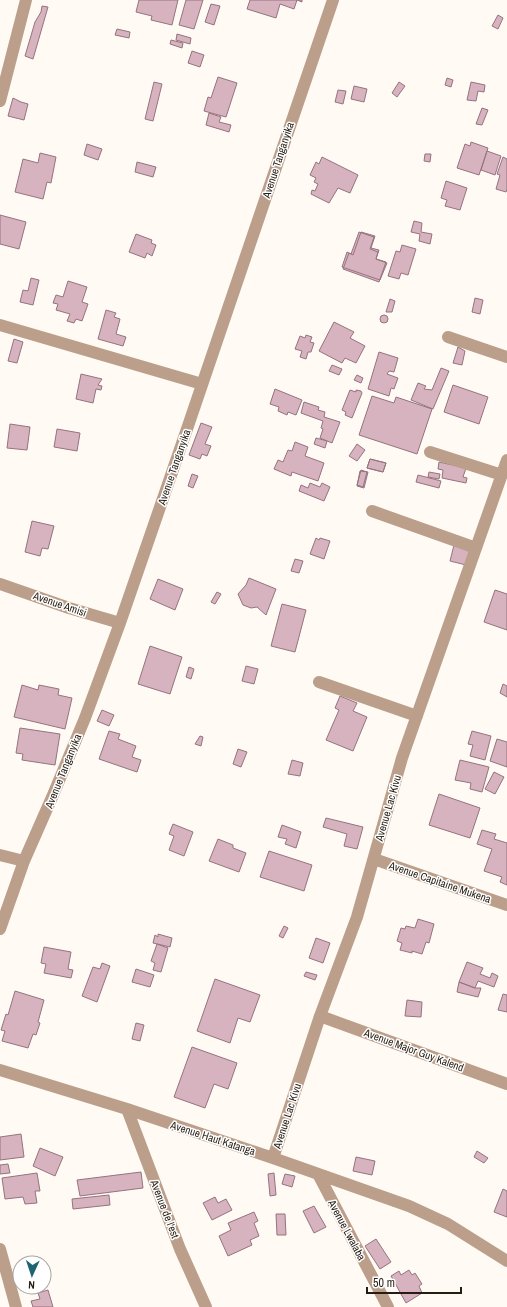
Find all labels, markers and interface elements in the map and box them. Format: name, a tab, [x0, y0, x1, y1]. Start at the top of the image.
street label: Avenue Tanganyika	[259, 120, 297, 201]
street label: Avenue Tanganyika	[154, 427, 193, 508]
street label: Avenue Amisi	[31, 588, 89, 620]
street label: Avenue Tanganyika	[41, 732, 84, 811]
street label: Avenue Lac Kivu	[372, 773, 404, 844]
street label: Avenue Capitaine Mukena	[386, 858, 493, 906]
street label: Avenue Major Guy Kalend	[361, 1025, 466, 1075]
street label: Avenue Lac Kivu	[270, 1081, 304, 1151]
street label: Avenue Haut Katanga	[168, 1117, 257, 1158]
street label: Avenue de l'est	[147, 1177, 183, 1241]
street label: Avenue Lwalaba	[325, 1196, 369, 1263]
north arrow	[12, 1255, 52, 1295]
scale bar	[367, 1269, 461, 1295]
text: 50 m	[373, 1275, 395, 1291]
text: N	[28, 1278, 35, 1292]

